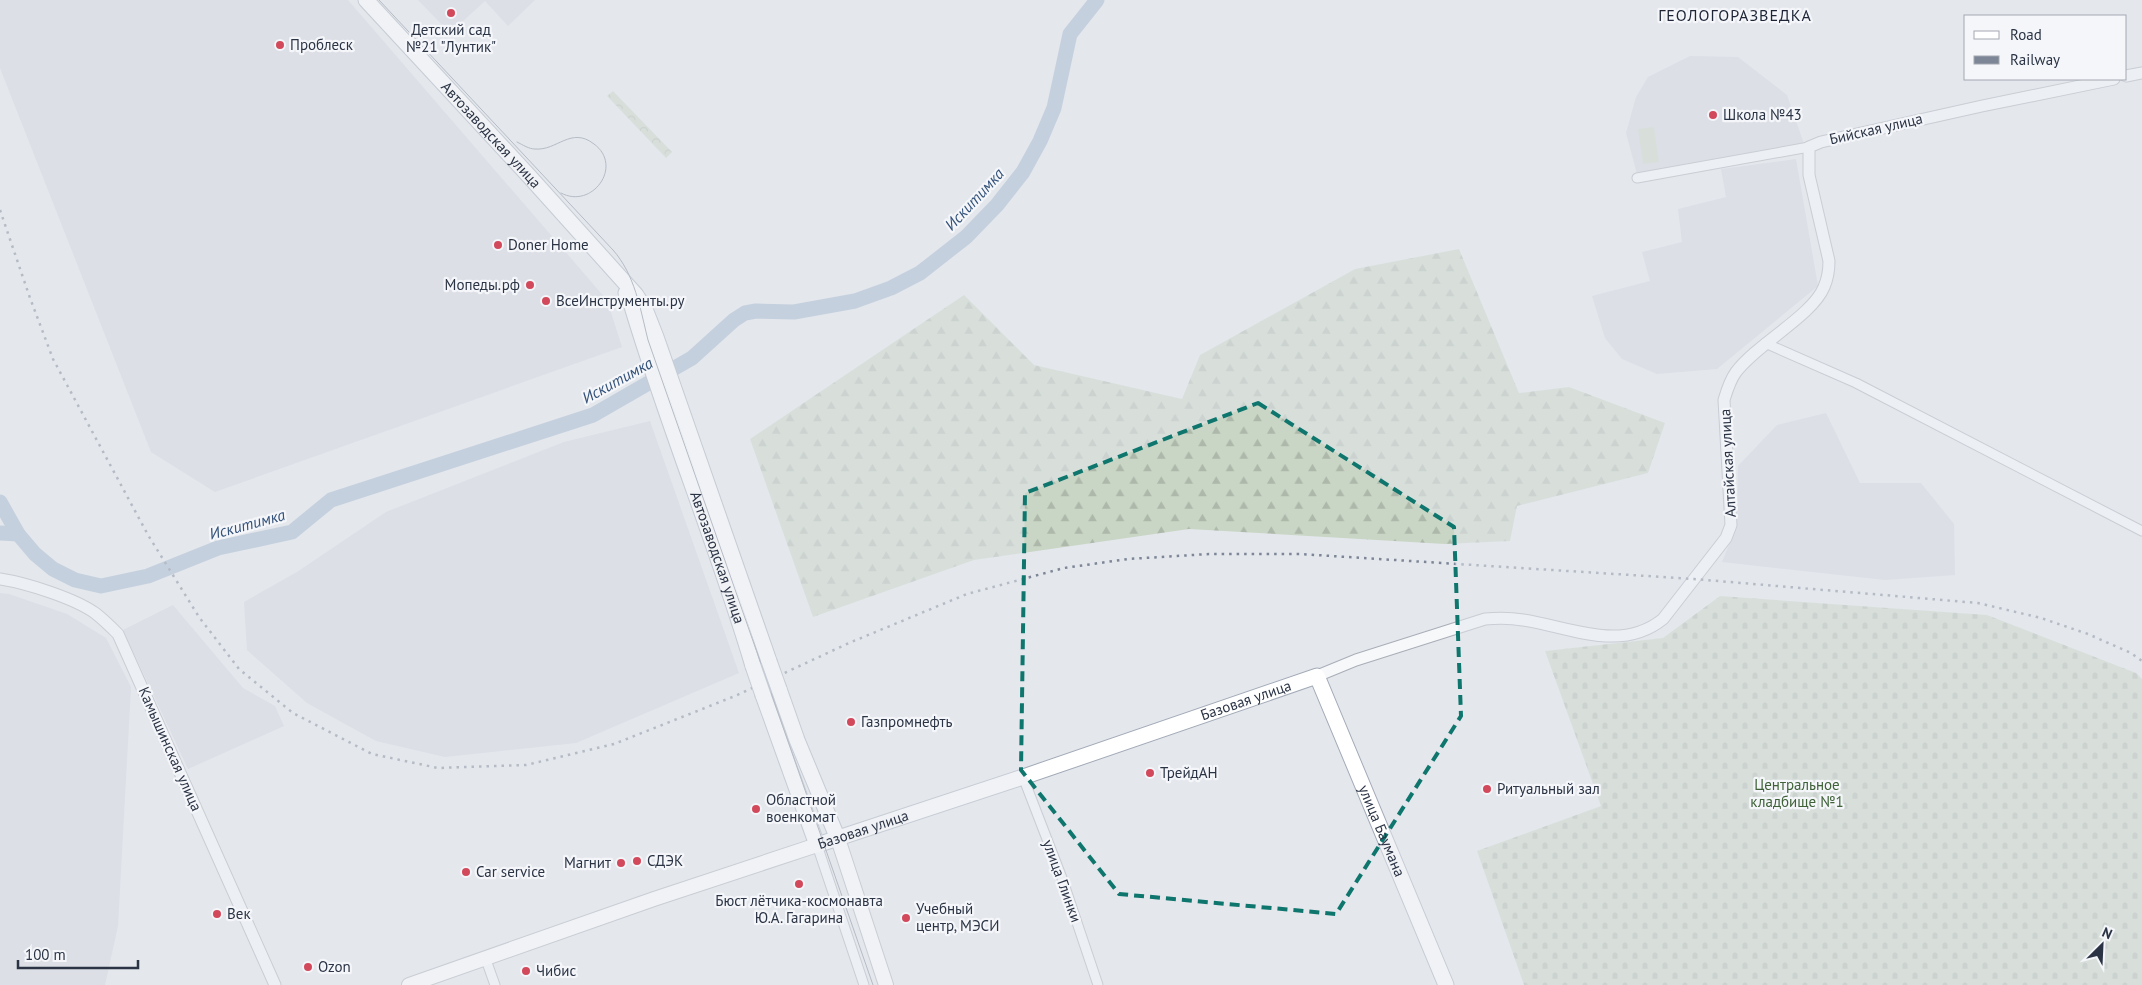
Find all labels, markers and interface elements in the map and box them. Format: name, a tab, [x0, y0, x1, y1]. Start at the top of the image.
district label: ГЕОЛОГОРАЗВЕДКА	[1658, 5, 1812, 25]
marker: Детский сад №21 "Лунтик"	[445, 7, 457, 19]
legend	[1964, 15, 2127, 80]
place label: Детский сад №21 "Лунтик"	[406, 20, 496, 56]
text: Road	[2010, 25, 2042, 44]
place label: Проблеск	[290, 35, 354, 54]
marker: Проблеск	[274, 39, 286, 51]
text: Railway	[2010, 50, 2060, 69]
street label: Автозаводская улица	[437, 77, 545, 192]
place label: Школа №43	[1723, 105, 1802, 124]
marker: Школа №43	[1707, 109, 1719, 121]
street label: Бийская улица	[1827, 109, 1924, 148]
water label: Искитимка	[940, 164, 1008, 234]
place label: Doner Home	[508, 235, 589, 254]
marker: Doner Home	[492, 239, 504, 251]
place label: Мопеды.рф	[445, 275, 520, 294]
marker: Мопеды.рф	[524, 279, 536, 291]
place label: ВсеИнструменты.ру	[556, 291, 685, 310]
marker: ВсеИнструменты.ру	[540, 295, 552, 307]
water label: Искитимка	[578, 352, 656, 408]
street label: Алтайская улица	[1715, 408, 1740, 518]
street label: Автозаводская улица	[686, 489, 749, 626]
water label: Искитимка	[207, 504, 287, 544]
street label: Базовая улица	[1198, 676, 1294, 724]
street label: Камышинская улица	[134, 684, 206, 814]
place label: Газпромнефть	[861, 712, 952, 731]
marker: Газпромнефть	[845, 716, 857, 728]
place label: ТрейдАН	[1160, 763, 1218, 782]
marker: ТрейдАН	[1144, 767, 1156, 779]
park label: Центральное кладбище №1	[1750, 775, 1844, 811]
place label: Ритуальный зал	[1497, 779, 1600, 798]
street label: улица Баумана	[1355, 782, 1410, 879]
marker: Ритуальный зал	[1481, 783, 1493, 795]
place label: Областной военкомат	[766, 790, 836, 826]
marker: Областной военкомат	[750, 803, 762, 815]
street label: Базовая улица	[815, 805, 911, 853]
street label: улица Глинки	[1039, 837, 1086, 925]
place label: СДЭК	[647, 851, 683, 870]
place label: Магнит	[564, 853, 611, 872]
marker: СДЭК	[631, 855, 643, 867]
marker: Магнит	[615, 857, 627, 869]
place label: Car service	[476, 862, 545, 881]
marker: Car service	[460, 866, 472, 878]
marker: Бюст лётчика-космонавта Ю.А. Гагарина	[793, 878, 805, 890]
place label: Бюст лётчика-космонавта Ю.А. Гагарина	[715, 891, 883, 927]
place label: Учебный центр, МЭСИ	[916, 899, 999, 935]
place label: Век	[227, 904, 251, 923]
marker: Век	[211, 908, 223, 920]
marker: Учебный центр, МЭСИ	[900, 912, 912, 924]
north arrow	[2077, 920, 2127, 970]
text: N	[2099, 923, 2115, 943]
scale bar	[18, 938, 138, 970]
text: 100 m	[25, 945, 66, 964]
place label: Ozon	[318, 957, 351, 976]
marker: Ozon	[302, 961, 314, 973]
place label: Чибис	[536, 961, 576, 980]
marker: Чибис	[520, 965, 532, 977]

